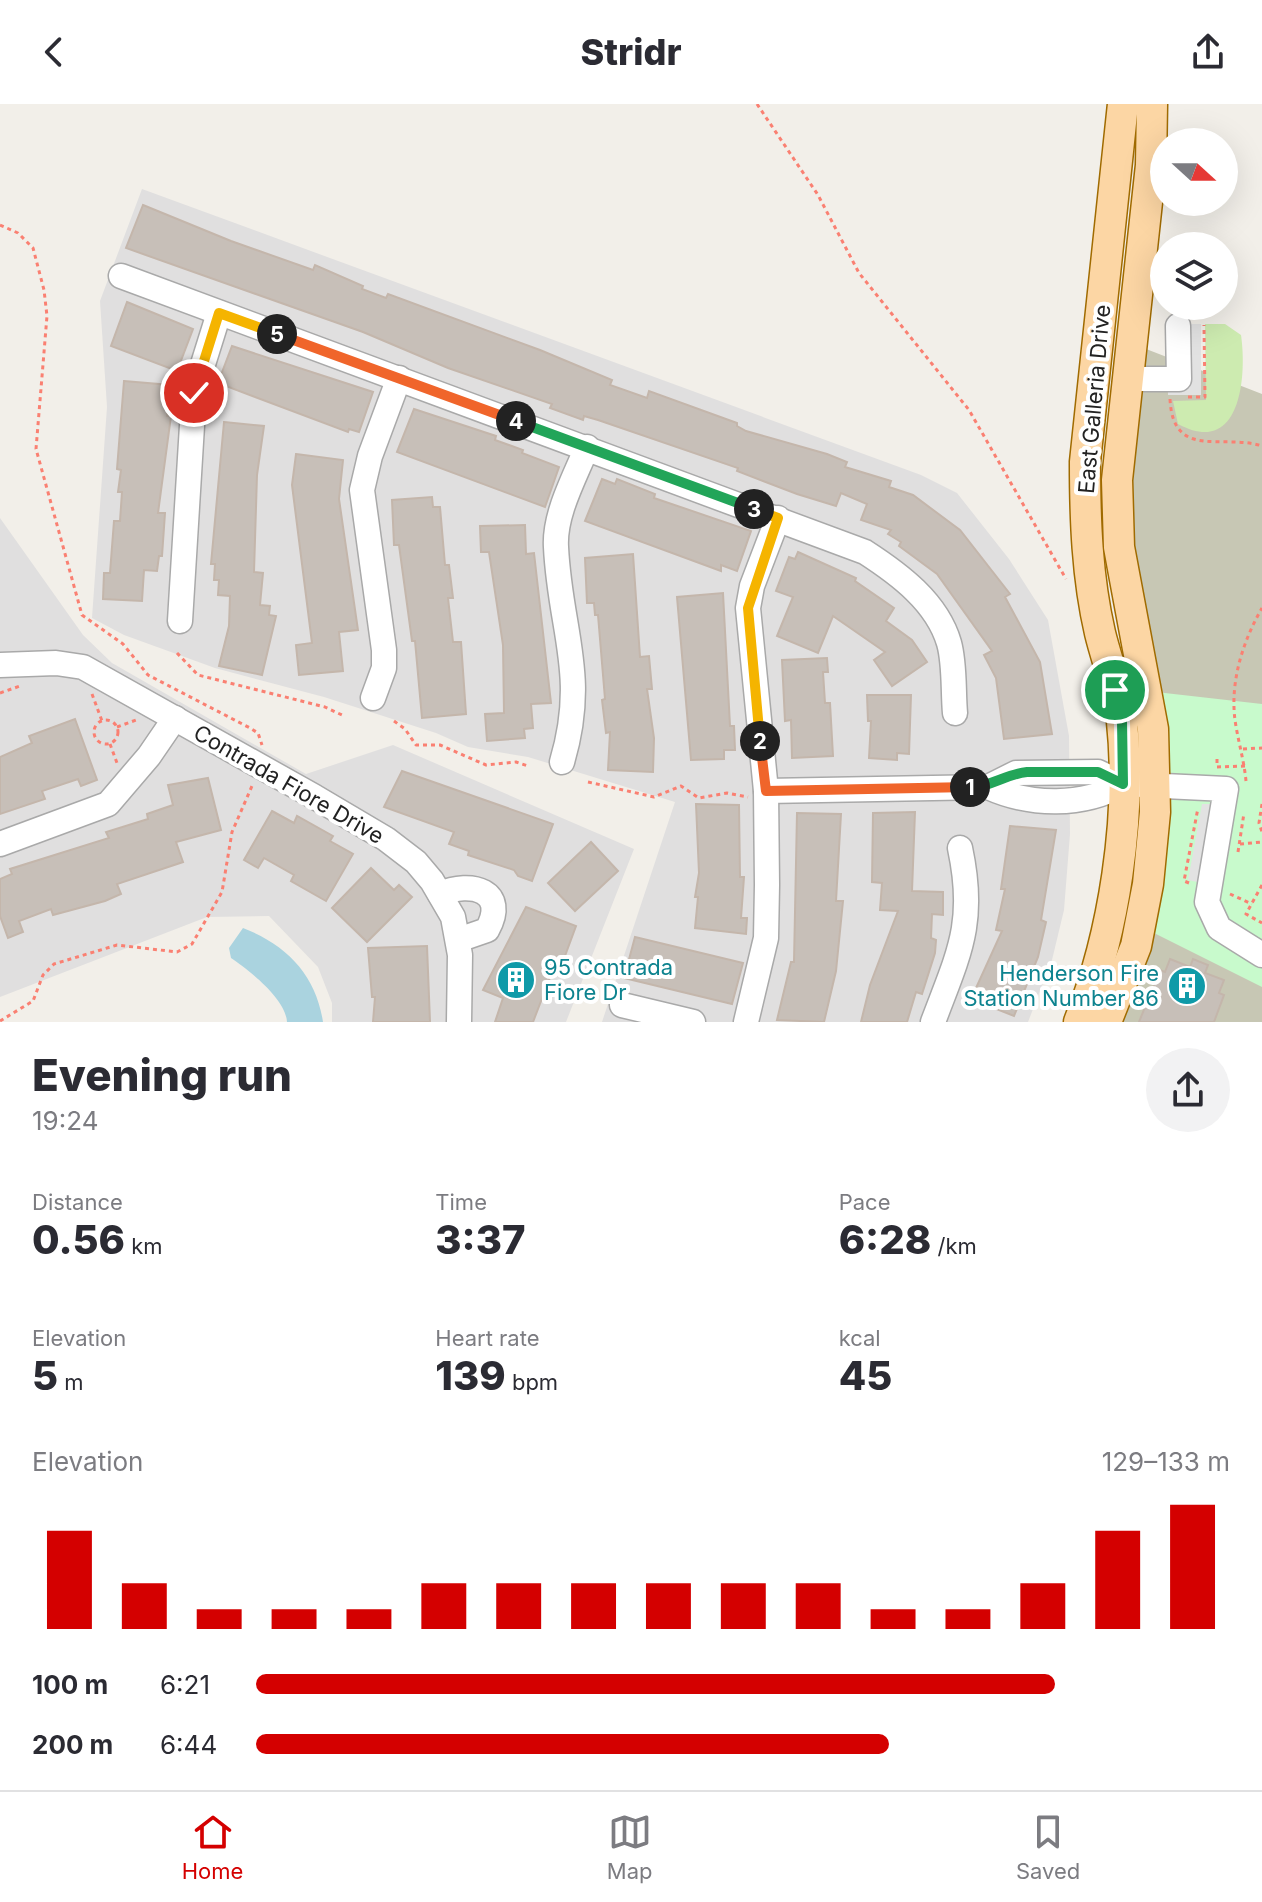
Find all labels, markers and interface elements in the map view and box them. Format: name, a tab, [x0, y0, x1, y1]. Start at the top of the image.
icon: back	[32, 30, 76, 74]
text: Stridr	[580, 30, 682, 74]
icon: share	[1186, 30, 1230, 74]
north arrow	[1150, 128, 1238, 216]
map controls	[1150, 128, 1238, 320]
button: layers	[1150, 232, 1238, 320]
street label: East Galleria Drive	[1073, 303, 1115, 495]
pin: 5	[257, 314, 297, 354]
text: 5	[270, 321, 284, 347]
pin	[160, 359, 228, 427]
icon: check	[172, 371, 216, 415]
pin: 4	[496, 401, 536, 441]
text: 4	[509, 408, 523, 434]
pin: 3	[734, 489, 774, 529]
text: 3	[747, 496, 761, 522]
pin	[1081, 656, 1149, 724]
icon: arrive	[1093, 668, 1137, 712]
street label: Contrada Fiore Drive	[189, 719, 389, 849]
pin: 2	[740, 721, 780, 761]
text: 2	[753, 728, 767, 754]
pin: 1	[950, 767, 990, 807]
text: 1	[965, 774, 975, 800]
place label: 95 Contrada Fiore Dr	[544, 954, 673, 1005]
building icon: 95 Contrada Fiore Dr	[495, 959, 537, 1001]
place label: Henderson Fire Station Number 86	[963, 960, 1159, 1011]
building icon: Henderson Fire Station Number 86	[1166, 965, 1208, 1007]
text: Evening run	[32, 1048, 292, 1102]
button: share	[1146, 1048, 1230, 1132]
text: 19:24	[32, 1105, 98, 1136]
text: Distance	[32, 1189, 123, 1215]
text: Time	[435, 1189, 487, 1215]
text: Pace	[839, 1189, 890, 1215]
text: 0.56	[32, 1215, 125, 1264]
text: 3:37	[435, 1215, 525, 1264]
text: 6:28	[839, 1215, 931, 1264]
text: km	[125, 1233, 163, 1259]
text: /km	[931, 1233, 977, 1259]
text: Elevation	[32, 1325, 126, 1351]
text: Heart rate	[435, 1325, 540, 1351]
text: kcal	[839, 1325, 881, 1351]
text: 5	[32, 1351, 58, 1400]
text: 139	[435, 1351, 506, 1400]
text: 45	[839, 1351, 892, 1400]
text: m	[58, 1369, 84, 1395]
text: bpm	[506, 1369, 558, 1395]
text: Elevation	[32, 1446, 143, 1477]
text: 129–133 m	[1102, 1446, 1230, 1477]
text: 100 m	[32, 1669, 108, 1700]
text: 6:21	[160, 1669, 210, 1700]
text: 200 m	[32, 1729, 113, 1760]
text: 6:44	[160, 1729, 217, 1760]
tab: Home	[182, 1810, 243, 1884]
tab: Map	[607, 1810, 652, 1884]
tab: Saved	[1016, 1810, 1080, 1884]

